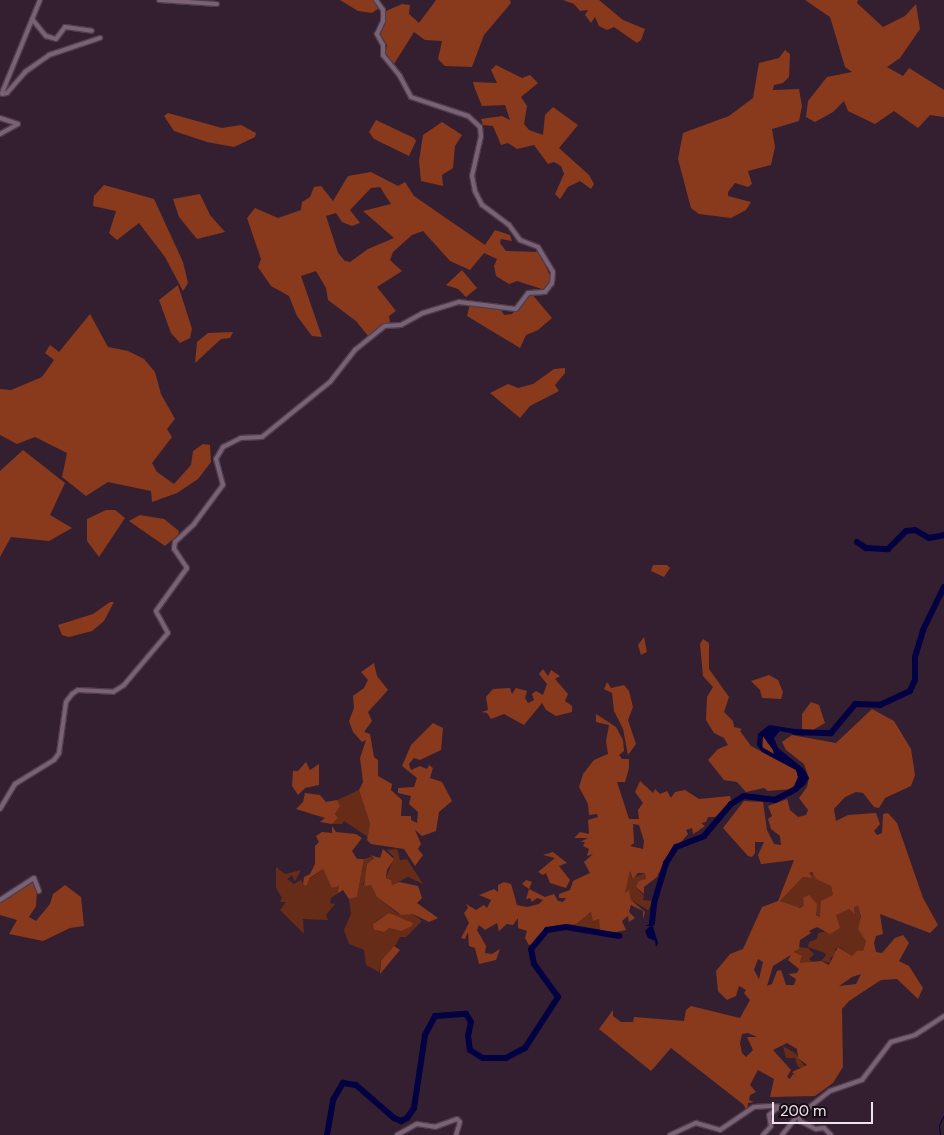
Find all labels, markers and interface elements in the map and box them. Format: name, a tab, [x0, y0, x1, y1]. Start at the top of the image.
scale bar	[774, 1092, 875, 1124]
text: 200 m	[780, 1101, 826, 1121]

